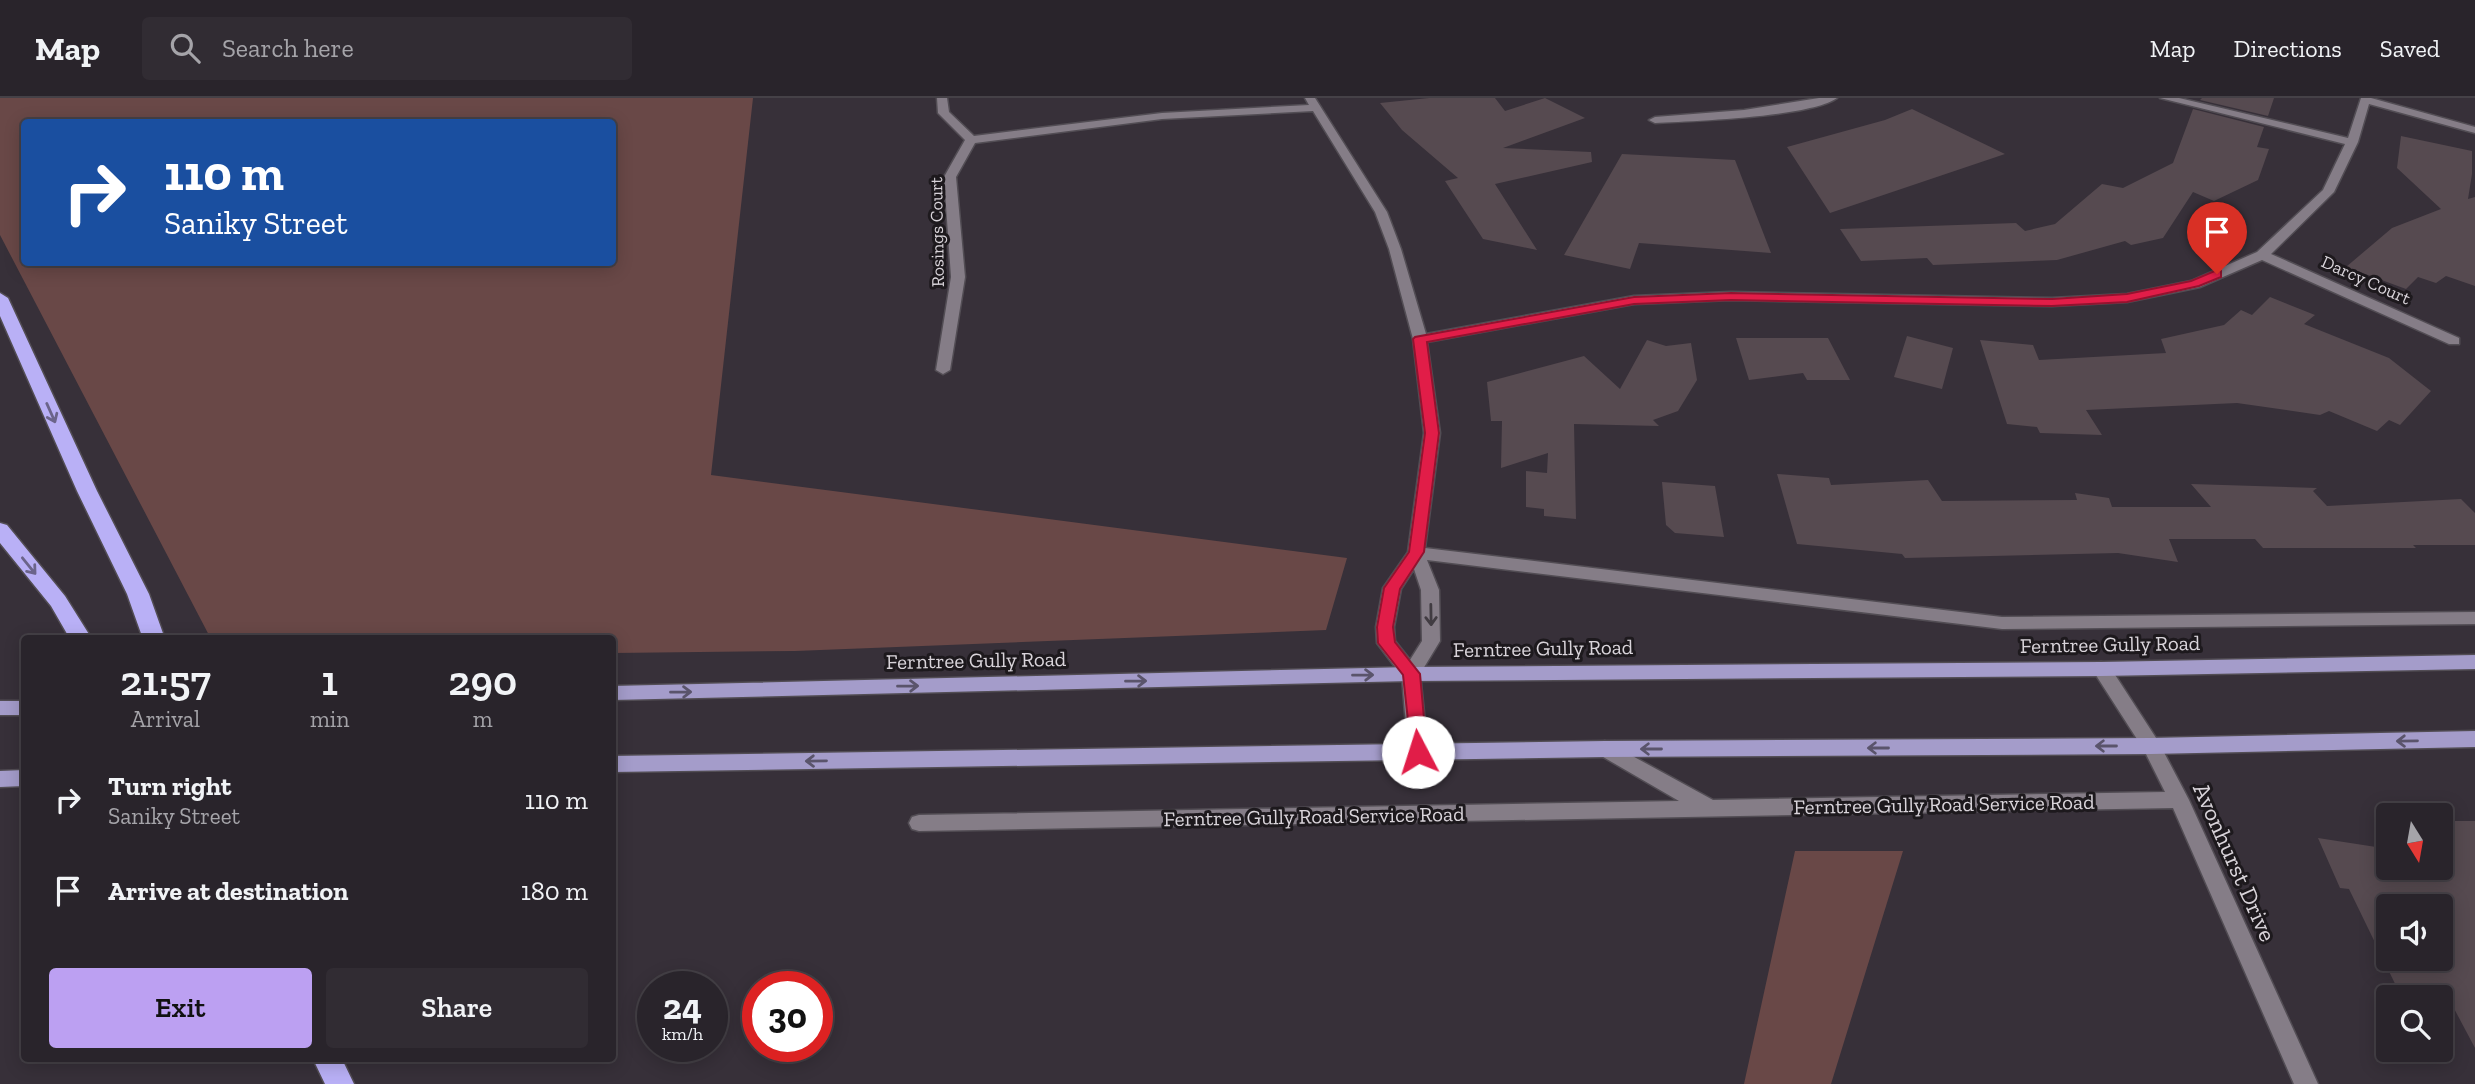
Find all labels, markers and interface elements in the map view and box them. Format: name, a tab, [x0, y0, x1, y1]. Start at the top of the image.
search box	[142, 17, 632, 80]
text: Map	[35, 29, 100, 68]
icon: search	[166, 29, 204, 67]
text: Search here	[222, 32, 354, 64]
text: Map	[2150, 34, 2196, 63]
text: Directions	[2234, 34, 2342, 63]
text: Saved	[2380, 34, 2440, 63]
text: 110 m	[164, 144, 284, 203]
icon: right	[49, 147, 140, 238]
street label: Rosings Court	[925, 176, 949, 287]
pin	[2187, 202, 2247, 274]
text: Saniky Street	[164, 204, 348, 242]
icon: arrive	[2198, 213, 2236, 251]
street label: Darcy Court	[2318, 251, 2414, 310]
one-way arrow	[45, 402, 58, 423]
one-way arrow	[21, 556, 37, 574]
one-way arrow	[1424, 603, 1437, 626]
street label: Ferntree Gully Road	[2020, 630, 2201, 658]
street label: Ferntree Gully Road	[1453, 634, 1634, 662]
street label: Ferntree Gully Road	[886, 646, 1067, 674]
text: 21:57	[120, 655, 211, 706]
text: 1	[321, 655, 338, 706]
text: 290	[448, 655, 517, 706]
one-way arrow	[1351, 668, 1374, 682]
one-way arrow	[1124, 674, 1147, 687]
one-way arrow	[896, 679, 919, 693]
one-way arrow	[669, 685, 692, 698]
text: Arrival	[131, 705, 200, 733]
text: min	[310, 705, 349, 733]
text: m	[473, 705, 493, 733]
position arrow	[1381, 715, 1455, 789]
one-way arrow	[2396, 734, 2419, 747]
one-way arrow	[2095, 739, 2118, 753]
one-way arrow	[1867, 741, 1890, 754]
one-way arrow	[1640, 742, 1663, 756]
one-way arrow	[804, 754, 827, 768]
text: Turn right	[108, 770, 231, 802]
street label: Avonhurst Drive	[2187, 778, 2283, 946]
icon: right	[49, 781, 87, 819]
text: 110 m	[525, 784, 588, 816]
street label: Ferntree Gully Road Service Road	[1793, 789, 2095, 819]
street label: Ferntree Gully Road Service Road	[1163, 801, 1465, 831]
text: Saniky Street	[108, 802, 240, 830]
north arrow	[2376, 803, 2454, 880]
map controls	[2376, 803, 2453, 1062]
icon: arrive	[49, 872, 87, 910]
text: Arrive at destination	[108, 875, 348, 907]
text: 180 m	[521, 875, 588, 907]
button: sound	[2376, 894, 2453, 971]
button: Exit	[49, 968, 312, 1048]
button: Share	[326, 968, 588, 1048]
speed limit sign: 30	[742, 971, 833, 1062]
button: search	[2376, 985, 2453, 1062]
text: 24	[663, 986, 702, 1028]
text: km/h	[662, 1023, 703, 1045]

